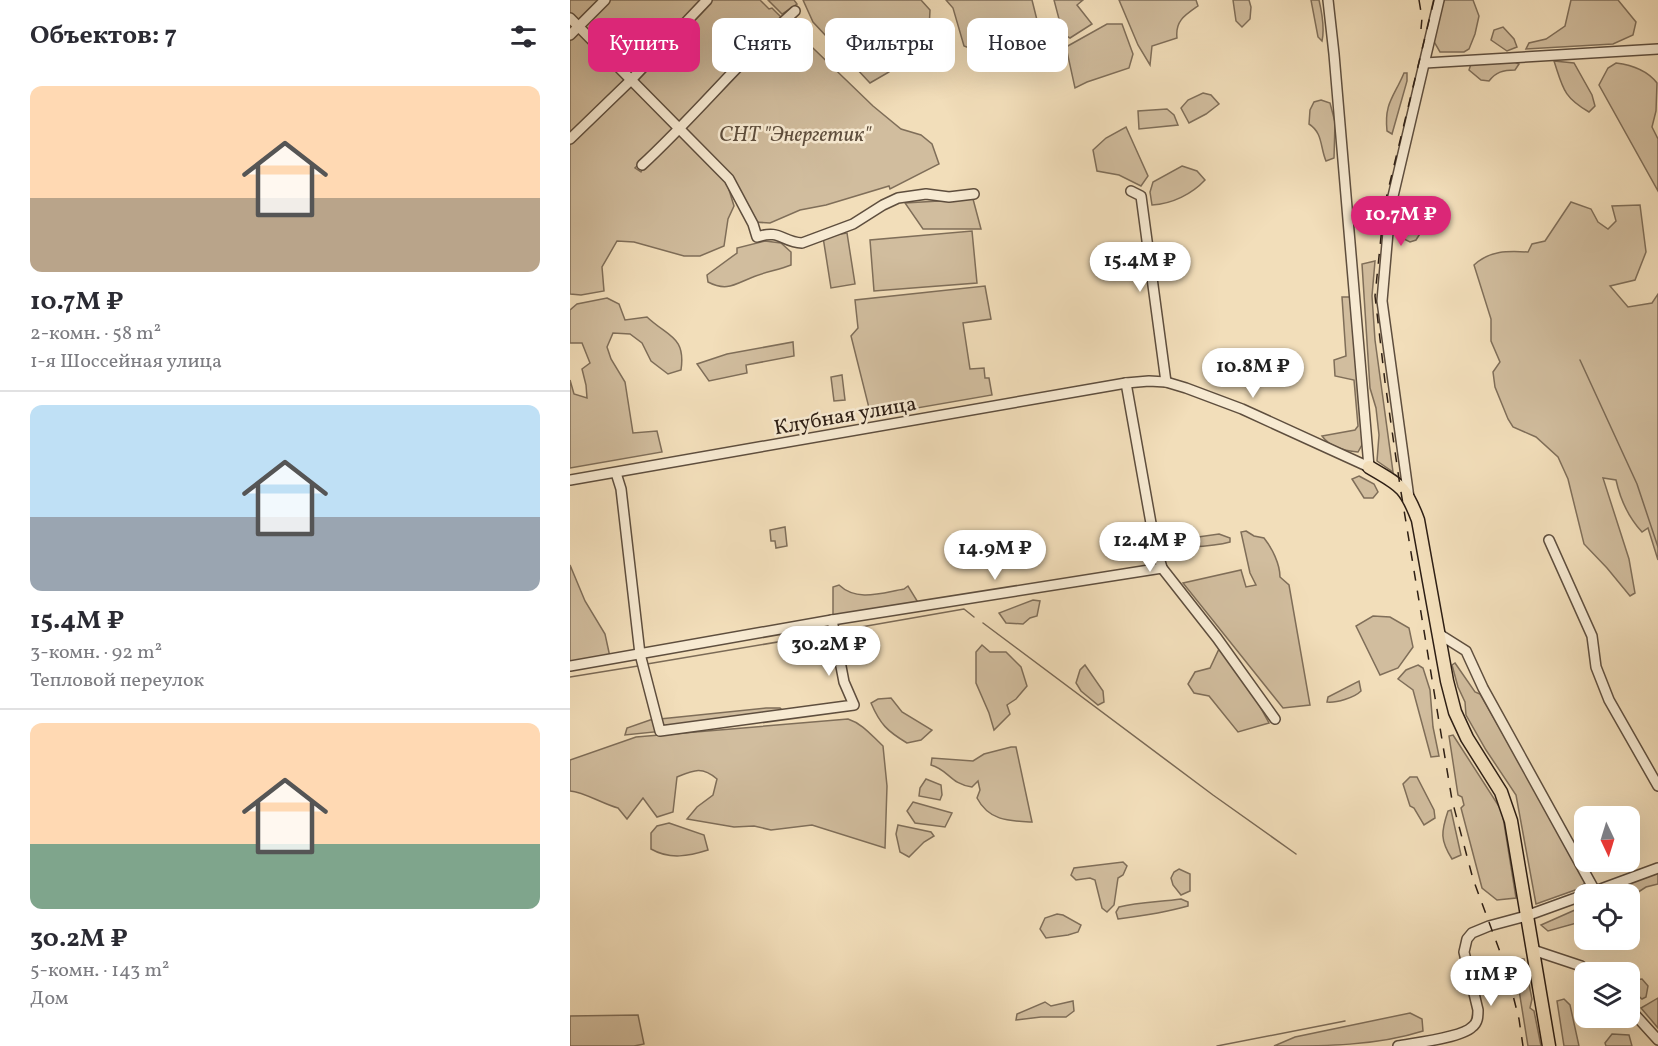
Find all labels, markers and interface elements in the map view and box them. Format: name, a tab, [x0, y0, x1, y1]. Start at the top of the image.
text: Объектов: 7	[30, 18, 177, 54]
chip: Купить	[588, 18, 700, 72]
chip: Снять	[712, 18, 813, 72]
chip: Фильтры	[825, 18, 955, 72]
chip: Новое	[967, 18, 1068, 72]
icon: filters	[507, 20, 540, 53]
park label: СНТ "Энергетик"	[719, 121, 872, 150]
icon: home	[231, 125, 339, 233]
pin: 10.7M ₽	[1346, 196, 1456, 247]
text: 10.7M ₽	[1365, 201, 1437, 229]
pin: 15.4M ₽	[1085, 242, 1195, 293]
text: 15.4M ₽	[1104, 247, 1176, 275]
text: 10.7M ₽	[30, 284, 124, 320]
text: 2-комн. · 58 m²	[30, 320, 161, 348]
text: 1-я Шоссейная улица	[30, 348, 222, 376]
pin: 10.8M ₽	[1198, 348, 1308, 399]
text: 10.8M ₽	[1216, 353, 1290, 381]
street label: Клубная улица	[772, 390, 919, 443]
icon: home	[231, 444, 339, 552]
pin: 12.4M ₽	[1095, 522, 1205, 573]
text: 12.4M ₽	[1113, 527, 1187, 555]
pin: 14.9M ₽	[940, 530, 1050, 581]
text: 14.9M ₽	[958, 535, 1032, 563]
text: 15.4M ₽	[30, 603, 124, 639]
pin: 30.2M ₽	[774, 626, 884, 677]
text: 30.2M ₽	[791, 631, 867, 659]
text: 3-комн. · 92 m²	[30, 639, 162, 667]
text: Тепловой переулок	[30, 667, 204, 695]
icon: home	[231, 762, 339, 870]
north arrow	[1574, 806, 1640, 872]
map controls	[1574, 806, 1640, 1028]
button: locate	[1574, 884, 1640, 950]
text: 30.2M ₽	[30, 921, 128, 957]
pin: 11M ₽	[1449, 956, 1533, 1007]
text: 5-комн. · 143 m²	[30, 957, 169, 985]
text: 11M ₽	[1464, 961, 1518, 989]
button: layers	[1574, 962, 1640, 1028]
text: Дом	[30, 985, 69, 1013]

